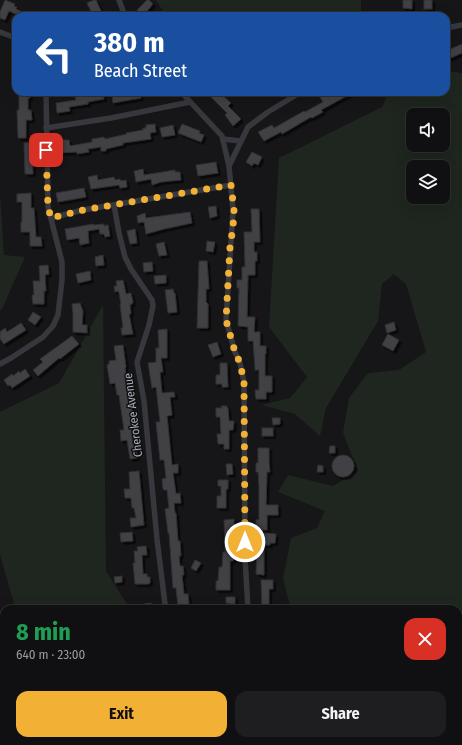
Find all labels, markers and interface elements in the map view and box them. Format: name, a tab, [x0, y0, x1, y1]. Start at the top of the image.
text: 380 m	[94, 26, 165, 59]
icon: left	[28, 28, 80, 80]
text: Beach Street	[94, 60, 187, 82]
map controls	[406, 108, 450, 204]
button: sound	[406, 108, 450, 152]
pin	[29, 133, 63, 167]
icon: arrive	[35, 139, 57, 161]
button: layers	[406, 160, 450, 204]
street label: Cherokee Avenue	[121, 372, 145, 458]
position arrow	[224, 521, 266, 563]
text: 8 min	[16, 618, 71, 646]
button: close	[404, 618, 446, 660]
text: 640 m · 23:00	[16, 647, 85, 662]
button: Exit	[16, 691, 227, 737]
button: Share	[235, 691, 446, 737]

